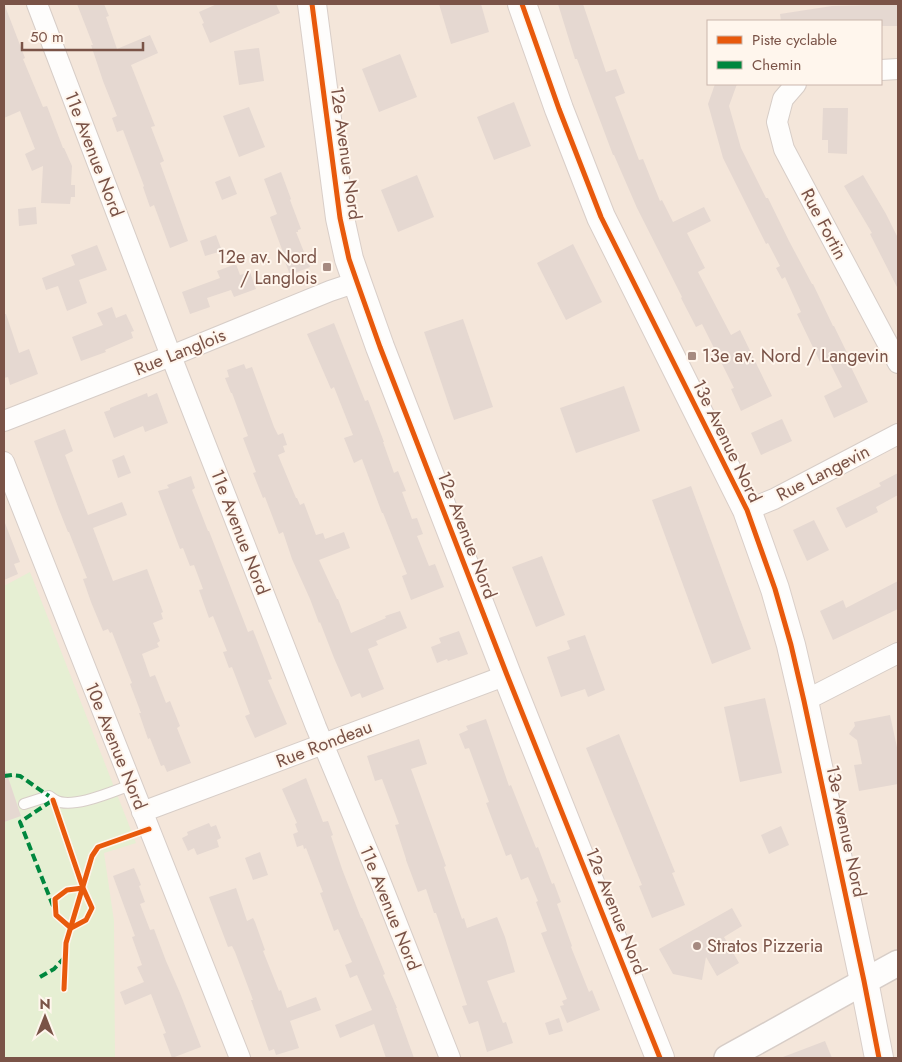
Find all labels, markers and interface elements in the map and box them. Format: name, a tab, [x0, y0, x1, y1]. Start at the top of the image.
scale bar	[22, 20, 144, 52]
legend	[707, 20, 882, 85]
text: 50 m	[30, 26, 64, 48]
text: Piste cyclable	[752, 29, 837, 51]
text: Chemin	[752, 54, 801, 76]
street label: 12e Avenue Nord	[324, 84, 368, 222]
street label: 11e Avenue Nord	[58, 87, 130, 221]
street label: Rue Fortin	[794, 184, 854, 264]
place label: 12e av. Nord / Langlois	[218, 244, 317, 291]
marker: 12e av. Nord / Langlois	[321, 261, 333, 273]
street label: Rue Langlois	[130, 322, 230, 382]
place label: 13e av. Nord / Langevin	[702, 343, 889, 369]
marker: 13e av. Nord / Langevin	[686, 350, 698, 362]
street label: 13e Avenue Nord	[686, 375, 768, 507]
street label: Rue Langevin	[772, 438, 874, 508]
street label: 11e Avenue Nord	[204, 465, 276, 599]
street label: 12e Avenue Nord	[431, 467, 503, 603]
street label: 10e Avenue Nord	[79, 678, 153, 814]
street label: Rue Rondeau	[272, 714, 376, 774]
street label: 13e Avenue Nord	[819, 763, 873, 899]
street label: 11e Avenue Nord	[353, 842, 427, 974]
street label: 12e Avenue Nord	[579, 844, 653, 978]
place label: Stratos Pizzeria	[707, 933, 823, 959]
marker: Stratos Pizzeria	[691, 940, 703, 952]
north arrow	[20, 992, 70, 1042]
text: N	[39, 994, 51, 1014]

